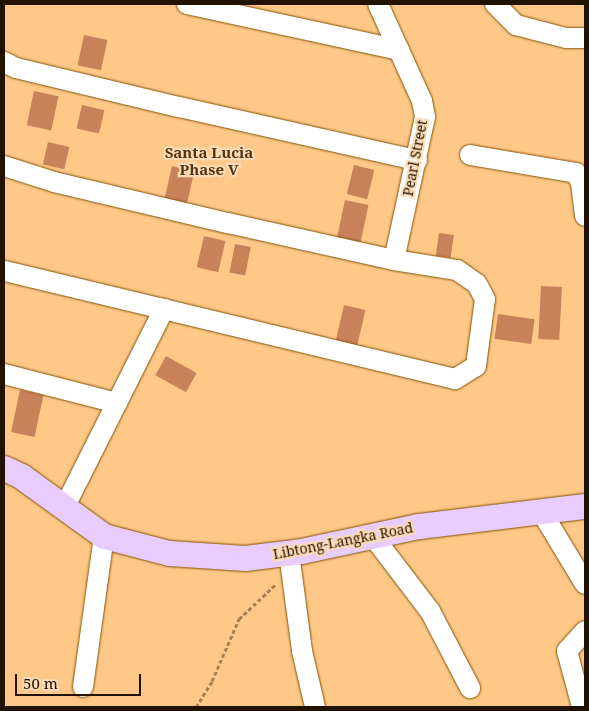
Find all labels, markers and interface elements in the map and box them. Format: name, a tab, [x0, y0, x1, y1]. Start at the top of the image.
street label: Pearl Street	[399, 118, 431, 198]
district label: Santa Lucia Phase V	[165, 143, 253, 178]
street label: Libtong-Langka Road	[272, 519, 414, 563]
scale bar	[18, 664, 144, 696]
text: 50 m	[23, 673, 58, 693]

